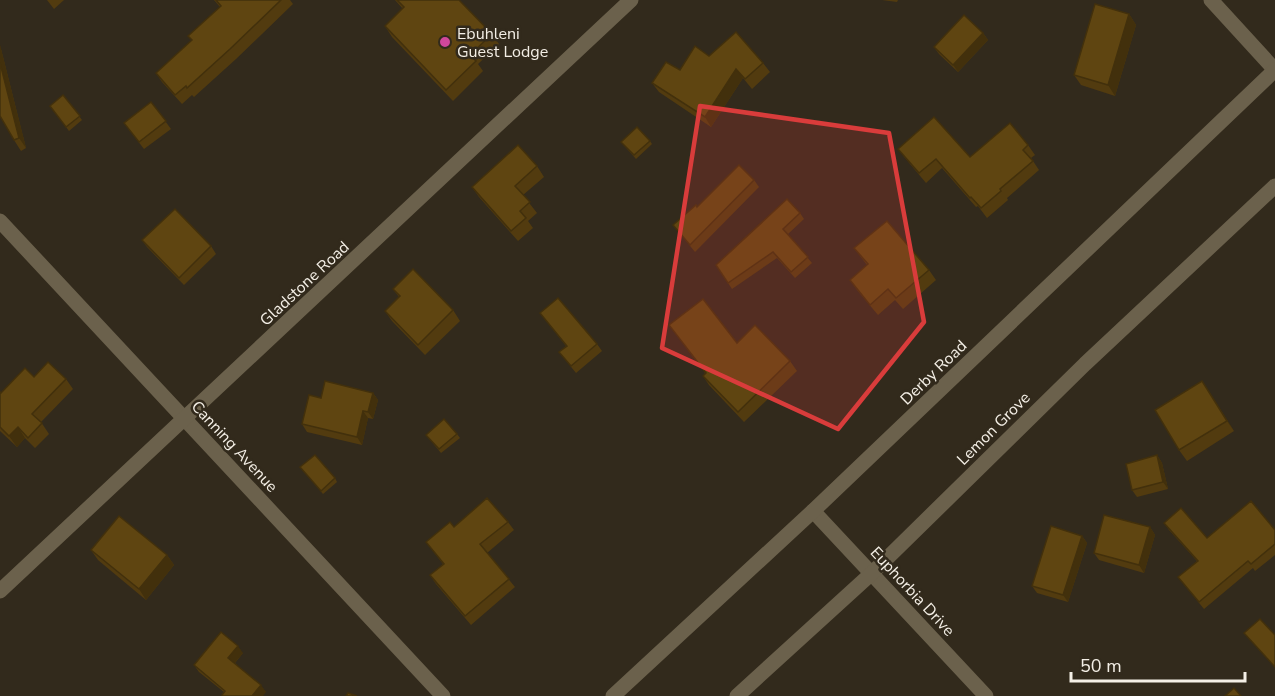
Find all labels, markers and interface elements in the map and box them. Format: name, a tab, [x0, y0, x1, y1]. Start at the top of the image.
place label: Ebuhleni Guest Lodge	[457, 23, 548, 63]
marker: Ebuhleni Guest Lodge	[438, 35, 452, 49]
street label: Gladstone Road	[255, 236, 354, 331]
street label: Derby Road	[896, 335, 972, 410]
street label: Lemon Grove	[952, 387, 1035, 470]
street label: Canning Avenue	[186, 396, 283, 497]
street label: Euphorbia Drive	[865, 542, 960, 641]
scale bar	[1071, 645, 1245, 683]
text: 50 m	[1080, 654, 1122, 678]

